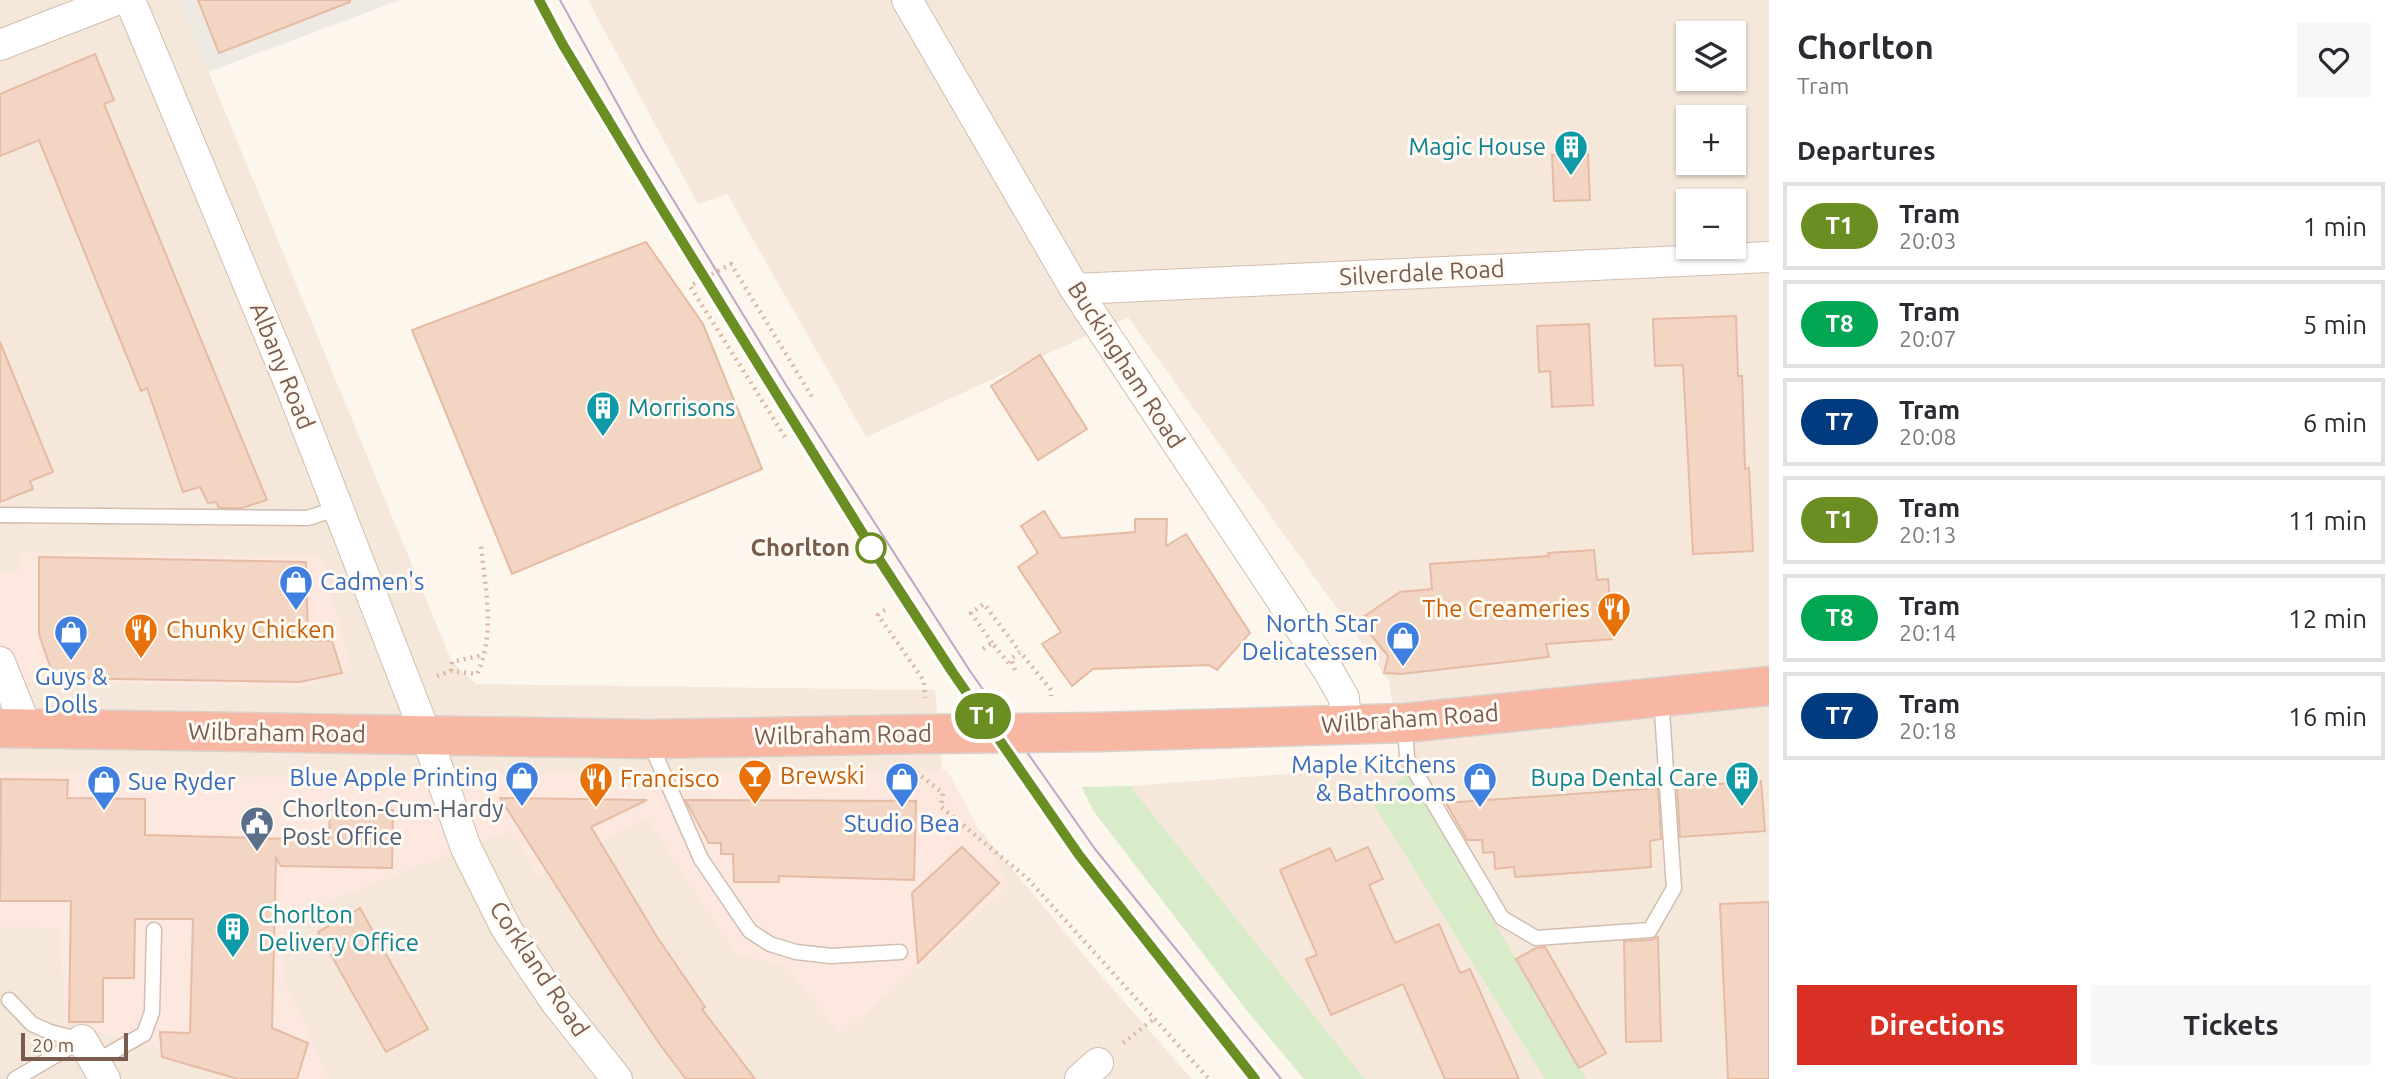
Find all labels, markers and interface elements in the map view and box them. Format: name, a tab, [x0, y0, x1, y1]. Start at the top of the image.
map controls	[1676, 21, 1746, 259]
button: layers	[1676, 21, 1746, 91]
button: heart	[2297, 23, 2371, 97]
text: Chorlton	[1797, 28, 1934, 65]
text: Tram	[1797, 73, 1849, 98]
button: +	[1676, 105, 1746, 175]
building icon: Magic House	[1552, 128, 1590, 177]
place label: Magic House	[1408, 133, 1546, 160]
text: Departures	[1797, 136, 1935, 165]
button: −	[1676, 189, 1746, 259]
text: Tram	[1899, 199, 1960, 228]
text: T1	[1826, 212, 1853, 239]
text: 1 min	[2303, 212, 2367, 241]
text: 20:03	[1899, 228, 1957, 253]
street label: Silverdale Road	[1339, 255, 1505, 290]
street label: Buckingham Road	[1063, 276, 1190, 453]
text: Tram	[1899, 297, 1960, 326]
street label: Albany Road	[245, 299, 320, 433]
text: T8	[1826, 310, 1853, 337]
text: 5 min	[2303, 310, 2367, 339]
text: 20:07	[1899, 326, 1957, 351]
building icon: Morrisons	[584, 389, 622, 438]
place label: Morrisons	[628, 394, 736, 421]
text: Tram	[1899, 395, 1960, 424]
text: T7	[1826, 408, 1853, 435]
text: 6 min	[2303, 408, 2367, 437]
text: 20:08	[1899, 424, 1957, 449]
text: Tram	[1899, 493, 1960, 522]
text: T1	[1826, 506, 1853, 533]
text: 11 min	[2288, 506, 2367, 535]
text: 20:13	[1899, 522, 1957, 547]
marker: Chorlton	[856, 533, 886, 563]
place label: Chorlton	[751, 534, 850, 561]
shop icon: Cadmen's	[277, 563, 315, 612]
place label: Cadmen's	[320, 568, 425, 595]
restaurant icon: The Creameries	[1595, 590, 1633, 639]
text: Tram	[1899, 591, 1960, 620]
place label: The Creameries	[1422, 595, 1590, 622]
text: T8	[1826, 604, 1853, 631]
text: 12 min	[2288, 604, 2367, 633]
place label: North Star Delicatessen	[1242, 610, 1378, 665]
restaurant icon: Chunky Chicken	[122, 611, 160, 660]
shop icon: Guys & Dolls	[52, 613, 90, 662]
place label: Chunky Chicken	[166, 616, 335, 643]
shop icon: North Star Delicatessen	[1384, 619, 1422, 668]
text: 20:14	[1899, 620, 1957, 645]
place label: Guys & Dolls	[35, 663, 108, 718]
text: Tram	[1899, 689, 1960, 718]
line badge: T1	[951, 693, 1014, 739]
street label: Wilbraham Road	[1320, 699, 1500, 738]
text: T1	[969, 702, 997, 729]
text: T7	[1826, 702, 1853, 729]
text: 16 min	[2288, 702, 2367, 731]
street label: Wilbraham Road	[188, 717, 366, 748]
text: 20:18	[1899, 718, 1957, 743]
street label: Wilbraham Road	[754, 719, 932, 750]
place label: Maple Kitchens & Bathrooms	[1291, 751, 1456, 806]
bar icon: Brewski	[736, 757, 774, 806]
shop icon: Blue Apple Printing	[503, 759, 541, 808]
building icon: Bupa Dental Care	[1723, 759, 1761, 808]
restaurant icon: Francisco	[577, 760, 615, 809]
shop icon: Studio Bea	[883, 760, 921, 809]
shop icon: Maple Kitchens & Bathrooms	[1461, 760, 1499, 809]
place label: Brewski	[780, 762, 865, 789]
shop icon: Sue Ryder	[85, 763, 123, 812]
place label: Blue Apple Printing	[290, 764, 498, 791]
place label: Bupa Dental Care	[1530, 764, 1718, 791]
place label: Francisco	[620, 765, 720, 792]
place label: Sue Ryder	[128, 768, 236, 795]
place label: Chorlton-Cum-Hardy Post Office	[282, 795, 504, 850]
public building icon: Chorlton-Cum-Hardy Post Office	[238, 804, 276, 853]
place label: Studio Bea	[844, 810, 960, 837]
street label: Corkland Road	[484, 896, 595, 1041]
place label: Chorlton Delivery Office	[258, 901, 419, 956]
building icon: Chorlton Delivery Office	[214, 910, 252, 959]
button: Directions	[1797, 985, 2077, 1065]
button: Tickets	[2091, 985, 2371, 1065]
scale bar	[21, 1030, 128, 1062]
text: 20 m	[32, 1034, 74, 1056]

